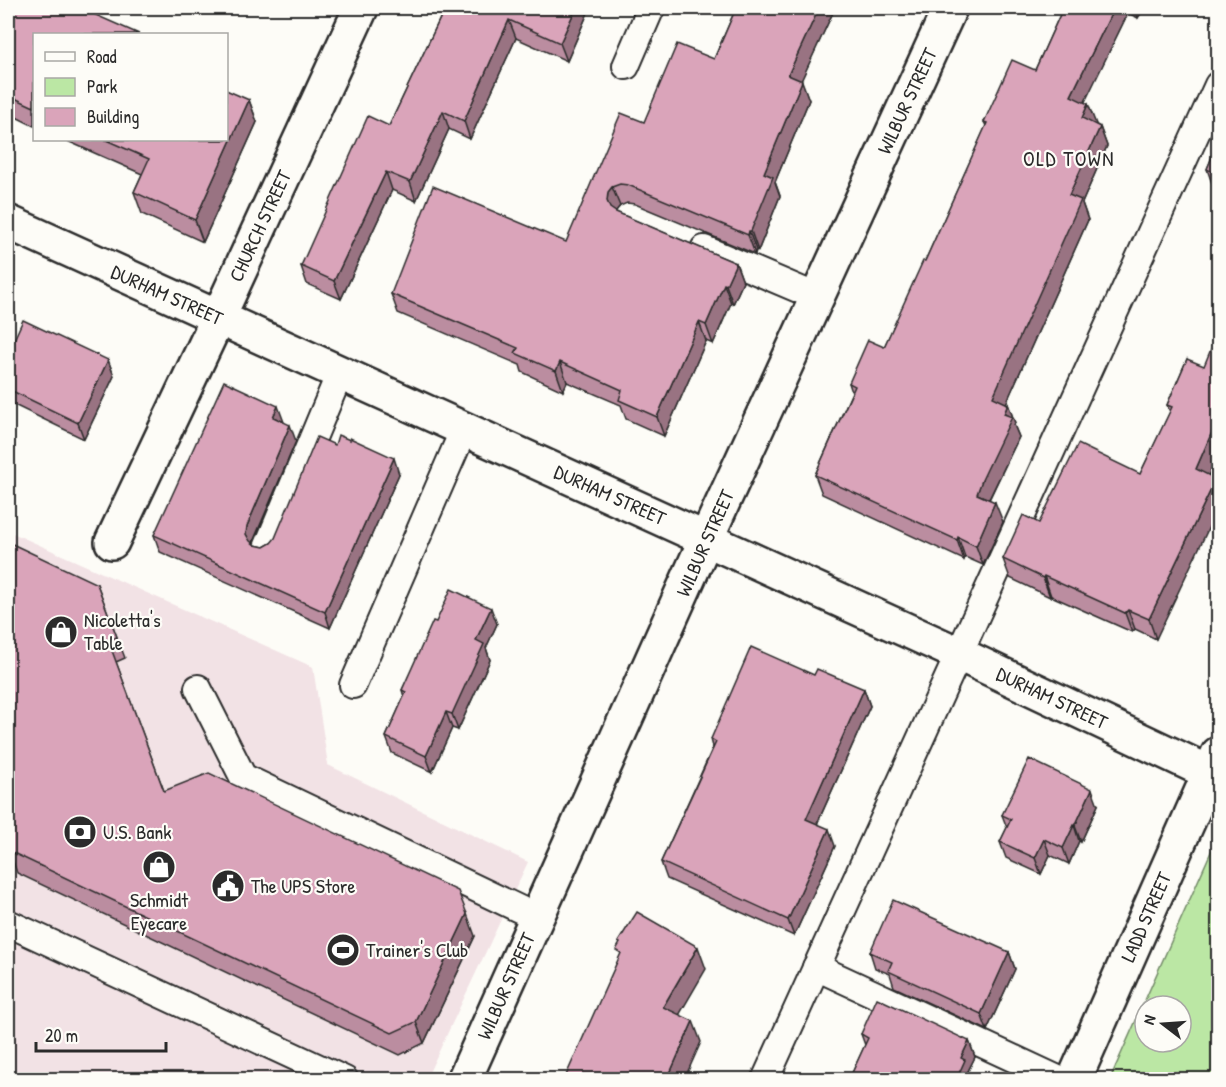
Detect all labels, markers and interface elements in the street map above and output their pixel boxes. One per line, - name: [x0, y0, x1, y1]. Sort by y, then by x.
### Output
- legend: [33, 33, 228, 141]
- street label: WILBUR STREET: [870, 43, 943, 158]
- text: Road: [87, 44, 117, 69]
- text: Park: [87, 74, 118, 99]
- text: Building: [87, 104, 139, 129]
- district label: OLD TOWN: [1023, 144, 1115, 173]
- street label: CHURCH STREET: [222, 165, 297, 286]
- street label: DURHAM STREET: [107, 258, 228, 332]
- street label: DURHAM STREET: [550, 458, 671, 532]
- street label: WILBUR STREET: [669, 485, 740, 600]
- place label: Nicoletta's Table: [84, 606, 161, 656]
- shop icon: Nicoletta's Table: [43, 614, 79, 650]
- street label: DURHAM STREET: [992, 660, 1113, 735]
- bank icon: U.S. Bank: [62, 814, 98, 850]
- place label: U.S. Bank: [103, 818, 172, 845]
- shop icon: Schmidt Eyecare: [141, 849, 177, 885]
- street label: LADD STREET: [1114, 867, 1178, 966]
- public building icon: The UPS Store: [210, 868, 246, 904]
- place label: The UPS Store: [251, 872, 356, 899]
- place label: Schmidt Eyecare: [130, 886, 189, 936]
- street label: WILBUR STREET: [470, 928, 541, 1043]
- sports icon: Trainer's Club: [325, 932, 361, 968]
- place label: Trainer's Club: [366, 936, 468, 963]
- north arrow: [1133, 994, 1193, 1054]
- text: N: [1137, 1012, 1161, 1027]
- scale bar: [36, 1015, 166, 1053]
- text: 20 m: [45, 1023, 78, 1048]

